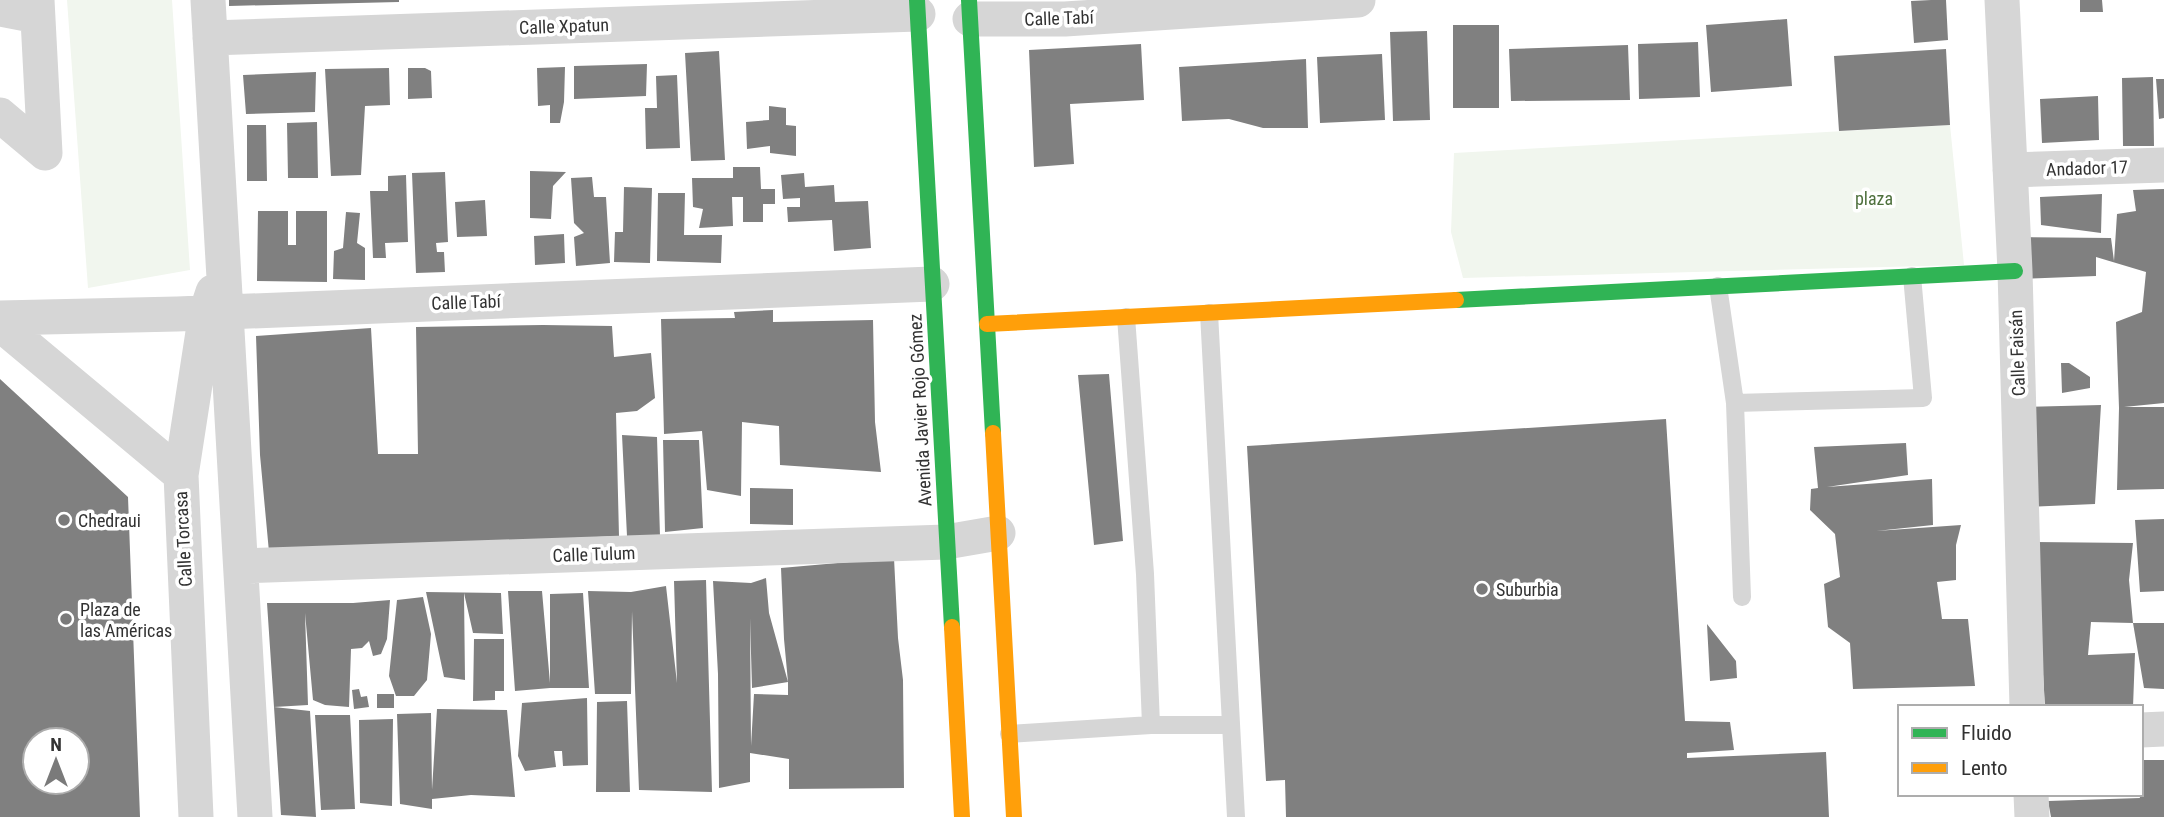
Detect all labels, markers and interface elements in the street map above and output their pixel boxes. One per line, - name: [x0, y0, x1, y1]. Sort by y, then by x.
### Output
- street label: Calle Tabí: [1024, 6, 1095, 30]
- street label: Calle Xpatun: [519, 14, 609, 38]
- street label: Andador 17: [2046, 156, 2128, 180]
- park label: plaza: [1855, 188, 1893, 209]
- street label: Calle Tabí: [431, 290, 502, 314]
- street label: Calle Faisán: [2005, 309, 2029, 397]
- street label: Avenida Javier Rojo Gómez: [904, 313, 936, 507]
- street label: Calle Torcasa: [170, 491, 196, 587]
- place label: Chedraui: [78, 510, 141, 531]
- marker: Chedraui: [56, 512, 72, 528]
- street label: Calle Tulum: [552, 542, 636, 566]
- place label: Suburbia: [1496, 579, 1559, 600]
- marker: Suburbia: [1474, 581, 1490, 597]
- place label: Plaza de las Américas: [80, 599, 172, 641]
- marker: Plaza de las Américas: [58, 611, 74, 627]
- legend: [1898, 705, 2143, 796]
- text: Fluido: [1961, 721, 2012, 745]
- north arrow: [21, 726, 91, 796]
- text: N: [50, 733, 62, 756]
- text: Lento: [1961, 756, 2008, 780]

